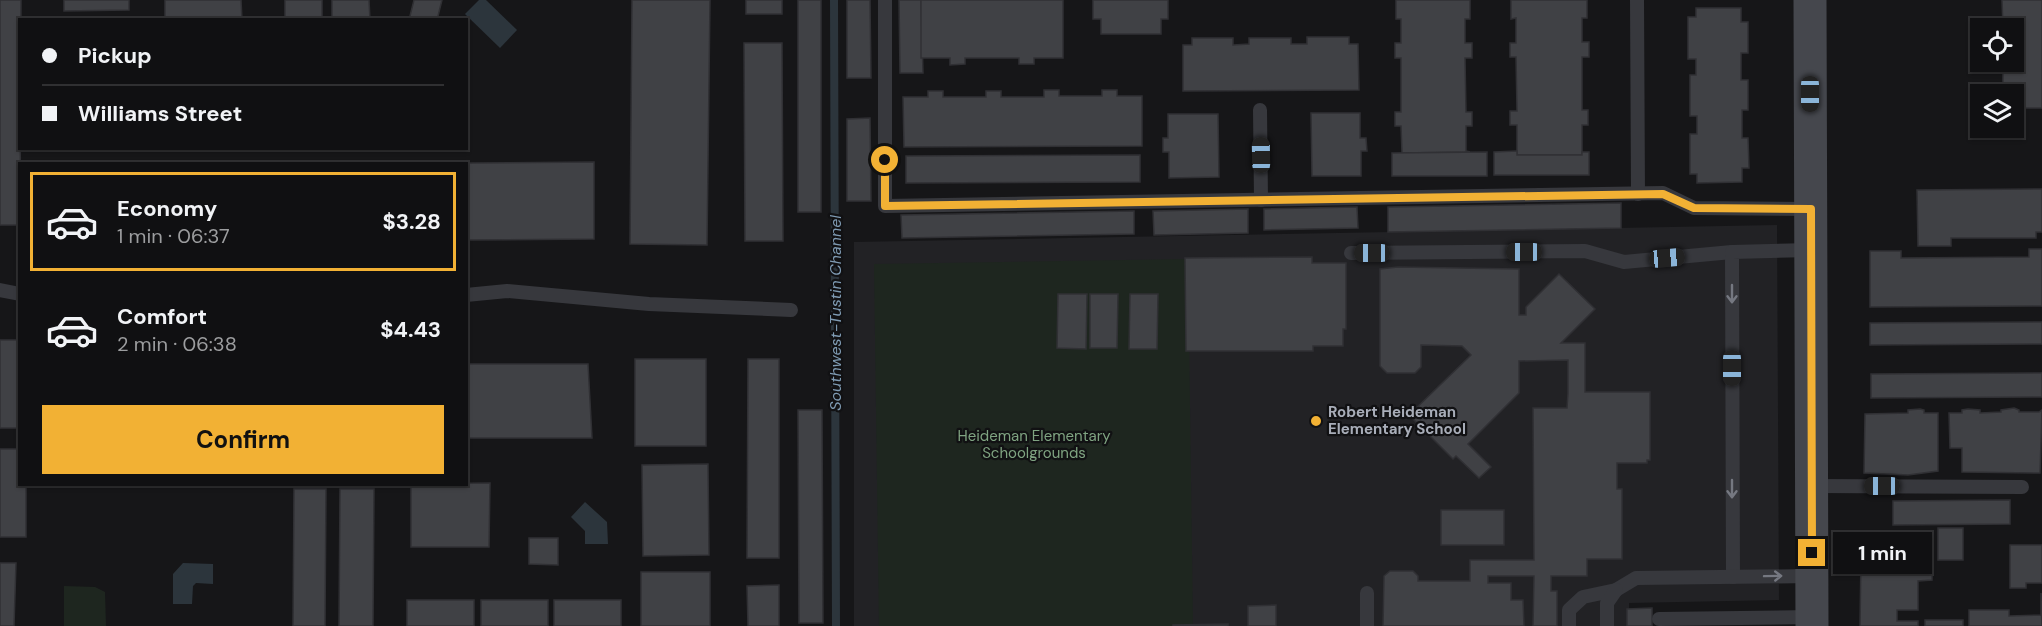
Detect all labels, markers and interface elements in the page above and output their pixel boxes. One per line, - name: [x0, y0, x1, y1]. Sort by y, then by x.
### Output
- map controls: [1970, 18, 2024, 138]
- button: locate: [1970, 18, 2024, 72]
- text: Pickup: [78, 41, 152, 70]
- car: [1801, 76, 1819, 112]
- button: layers: [1970, 84, 2024, 138]
- text: Williams Street: [78, 99, 242, 128]
- car: [1252, 137, 1270, 173]
- route start: [871, 146, 898, 173]
- text: Economy: [117, 194, 217, 223]
- icon: car: [45, 195, 99, 249]
- text: $3.28: [382, 207, 441, 236]
- water label: Southwest-Tustin Channel: [825, 215, 846, 411]
- text: 1 min · 06:37: [117, 223, 230, 249]
- car: [1506, 243, 1542, 261]
- car: [1354, 244, 1390, 262]
- car: [1648, 247, 1686, 269]
- one-way arrow: [1726, 284, 1738, 304]
- text: Comfort: [117, 302, 207, 331]
- icon: car: [45, 303, 99, 357]
- text: $4.43: [380, 315, 441, 344]
- text: 2 min · 06:38: [117, 331, 237, 357]
- car: [1723, 350, 1741, 386]
- place label: Robert Heideman Elementary School: [1328, 402, 1466, 439]
- button: Confirm: [42, 405, 444, 474]
- marker: Robert Heideman Elementary School: [1309, 414, 1323, 428]
- park label: Heideman Elementary Schoolgrounds: [957, 426, 1111, 463]
- car: [1864, 477, 1900, 495]
- one-way arrow: [1726, 479, 1738, 499]
- callout: 1 min: [1833, 532, 1932, 574]
- route end: [1798, 539, 1825, 566]
- text: 1 min: [1858, 540, 1907, 566]
- one-way arrow: [1762, 570, 1782, 582]

